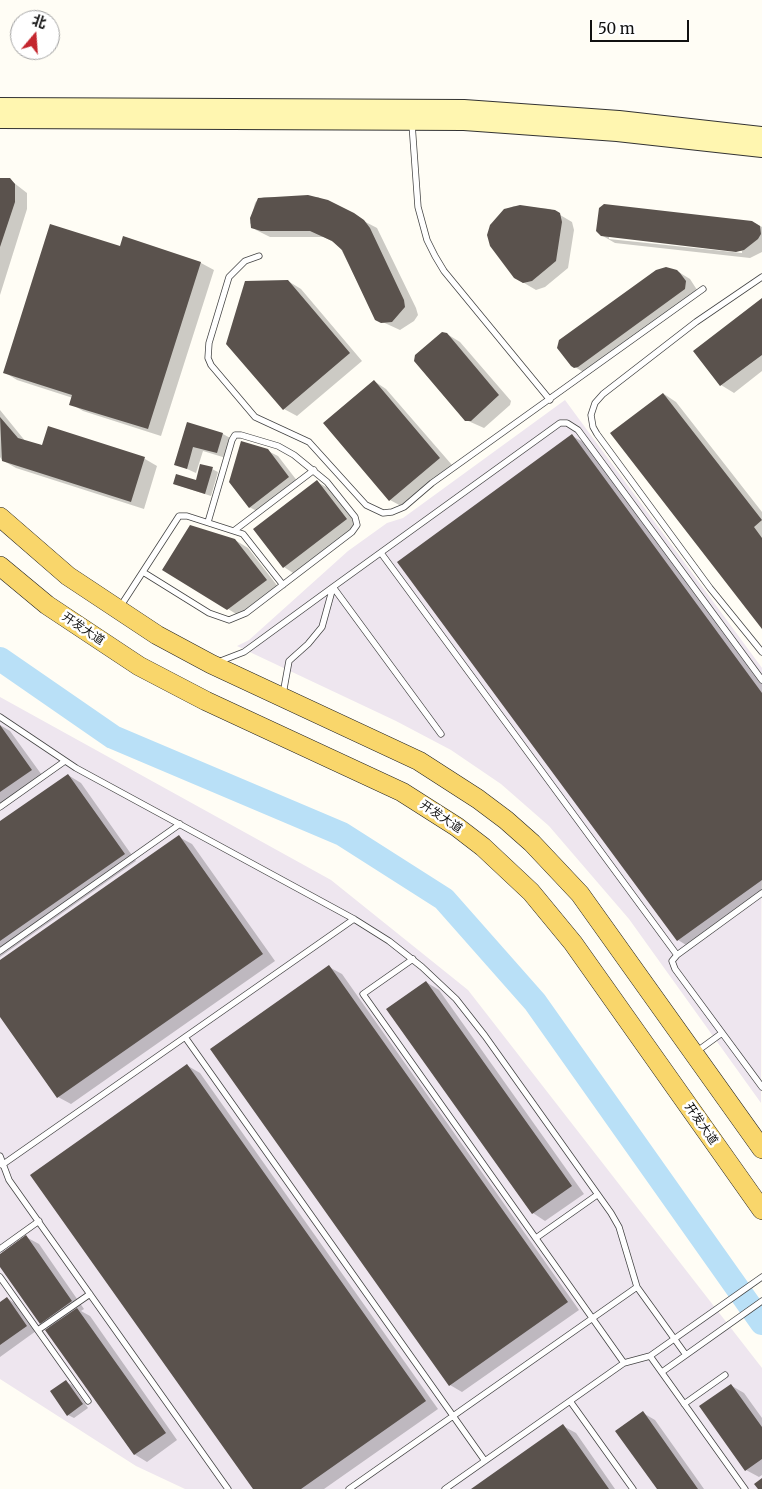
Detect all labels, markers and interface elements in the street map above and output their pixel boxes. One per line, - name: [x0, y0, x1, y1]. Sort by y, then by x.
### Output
- north arrow: [10, 10, 60, 60]
- scale bar: [592, 10, 691, 42]
- text: 北: [30, 11, 49, 32]
- text: 50 m: [598, 19, 635, 38]
- street label: 开发大道: [59, 610, 107, 648]
- street label: 开发大道: [417, 798, 465, 836]
- street label: 开发大道: [681, 1100, 721, 1148]

